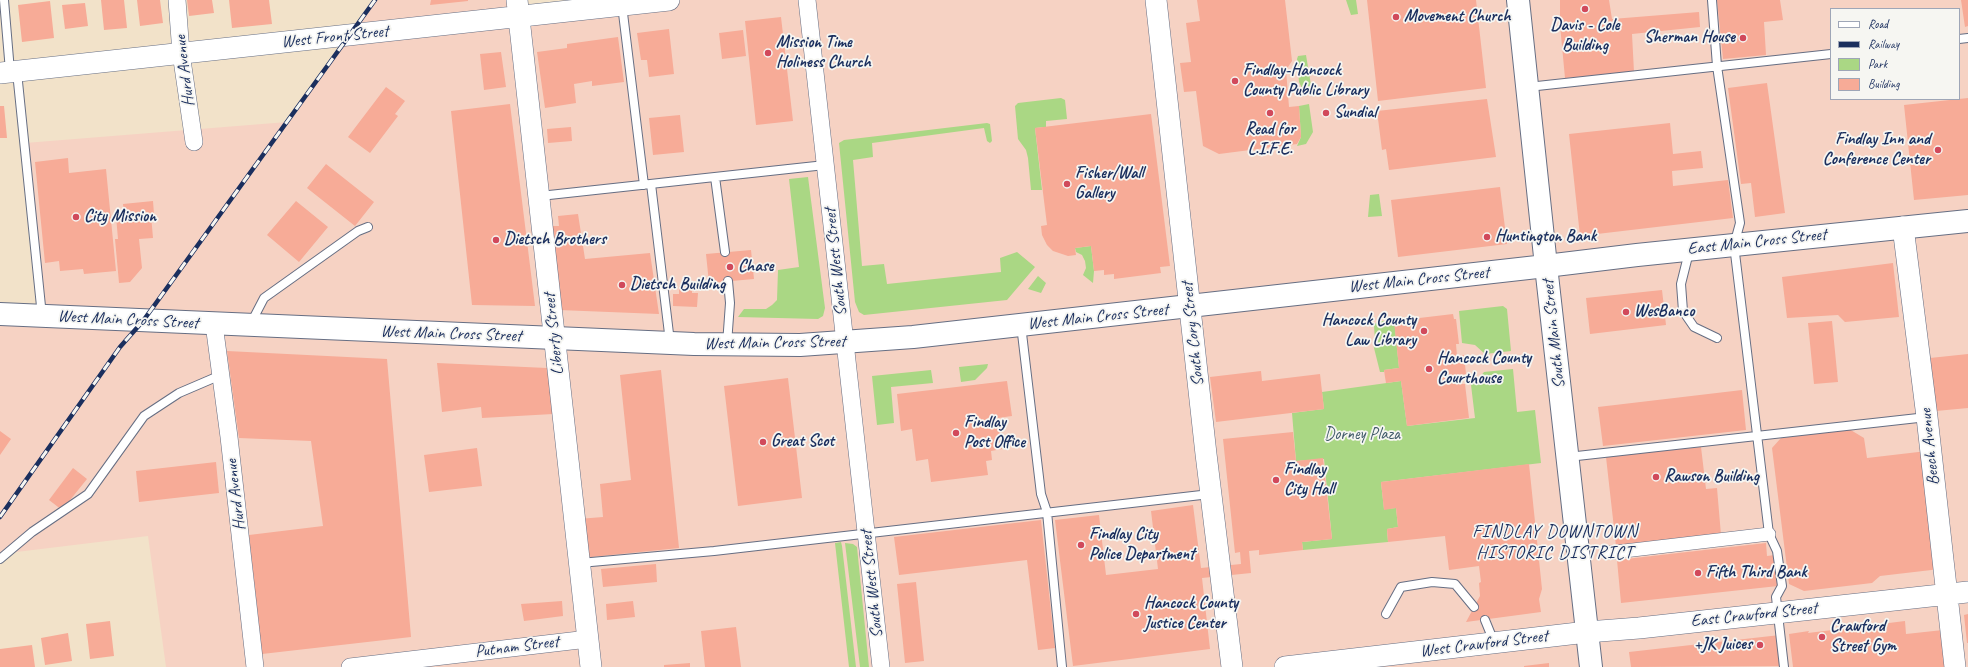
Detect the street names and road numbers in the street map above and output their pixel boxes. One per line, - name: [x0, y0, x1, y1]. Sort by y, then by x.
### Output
- street label: West Front Street: [280, 21, 390, 53]
- street label: Hurd Avenue: [170, 34, 200, 108]
- street label: South West Street: [820, 207, 852, 317]
- street label: East Main Cross Street: [1687, 225, 1827, 259]
- street label: West Main Cross Street: [1348, 262, 1490, 298]
- street label: South Main Street: [1538, 278, 1570, 390]
- street label: South Cory Street: [1177, 281, 1209, 387]
- street label: Liberty Street: [540, 292, 568, 376]
- street label: West Main Cross Street: [1027, 299, 1169, 335]
- street label: West Main Cross Street: [57, 306, 199, 334]
- street label: West Main Cross Street: [380, 321, 522, 347]
- street label: West Main Cross Street: [704, 332, 846, 354]
- street label: Beech Avenue: [1916, 408, 1944, 486]
- street label: Hurd Avenue: [221, 458, 251, 532]
- street label: South West Street: [856, 529, 888, 639]
- street label: East Crawford Street: [1690, 598, 1818, 632]
- street label: West Crawford Street: [1419, 626, 1549, 662]
- street label: Putnam Street: [474, 632, 560, 662]

